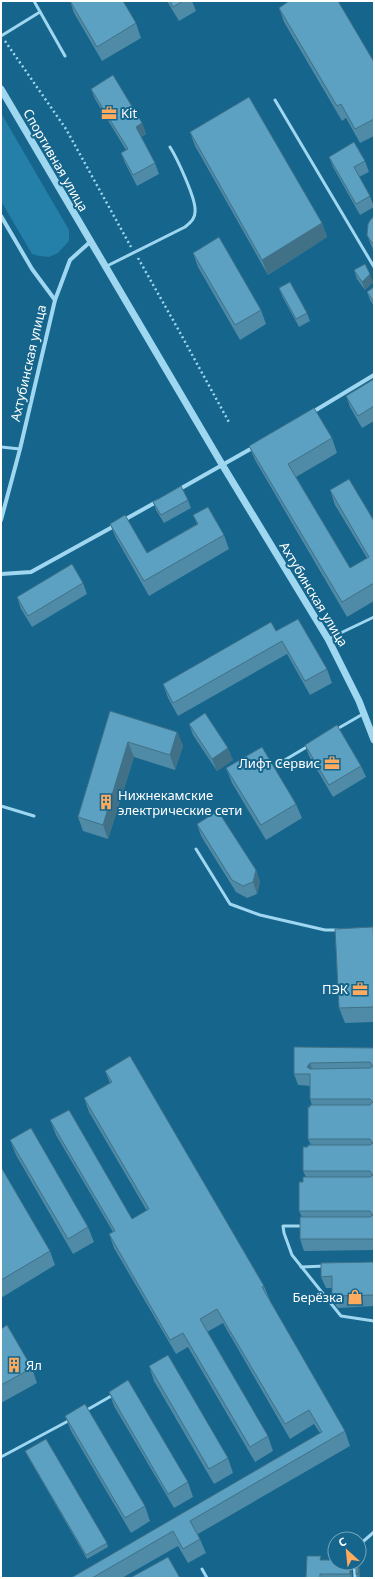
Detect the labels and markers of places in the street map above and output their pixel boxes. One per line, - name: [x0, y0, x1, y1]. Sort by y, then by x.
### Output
- office icon: Kit: [100, 104, 118, 122]
- place label: Kit: [121, 104, 137, 122]
- place label: Лифт Сервис: [239, 754, 320, 772]
- office icon: Лифт Сервис: [323, 754, 341, 772]
- place label: Нижнекамские электрические сети: [118, 786, 242, 819]
- building icon: Нижнекамские электрические сети: [97, 793, 115, 811]
- place label: ПЭК: [322, 980, 348, 998]
- office icon: ПЭК: [351, 980, 369, 998]
- place label: Берёзка: [293, 1288, 343, 1306]
- shop icon: Берёзка: [346, 1288, 364, 1306]
- building icon: Ял: [5, 1356, 23, 1374]
- place label: Ял: [26, 1356, 42, 1374]

